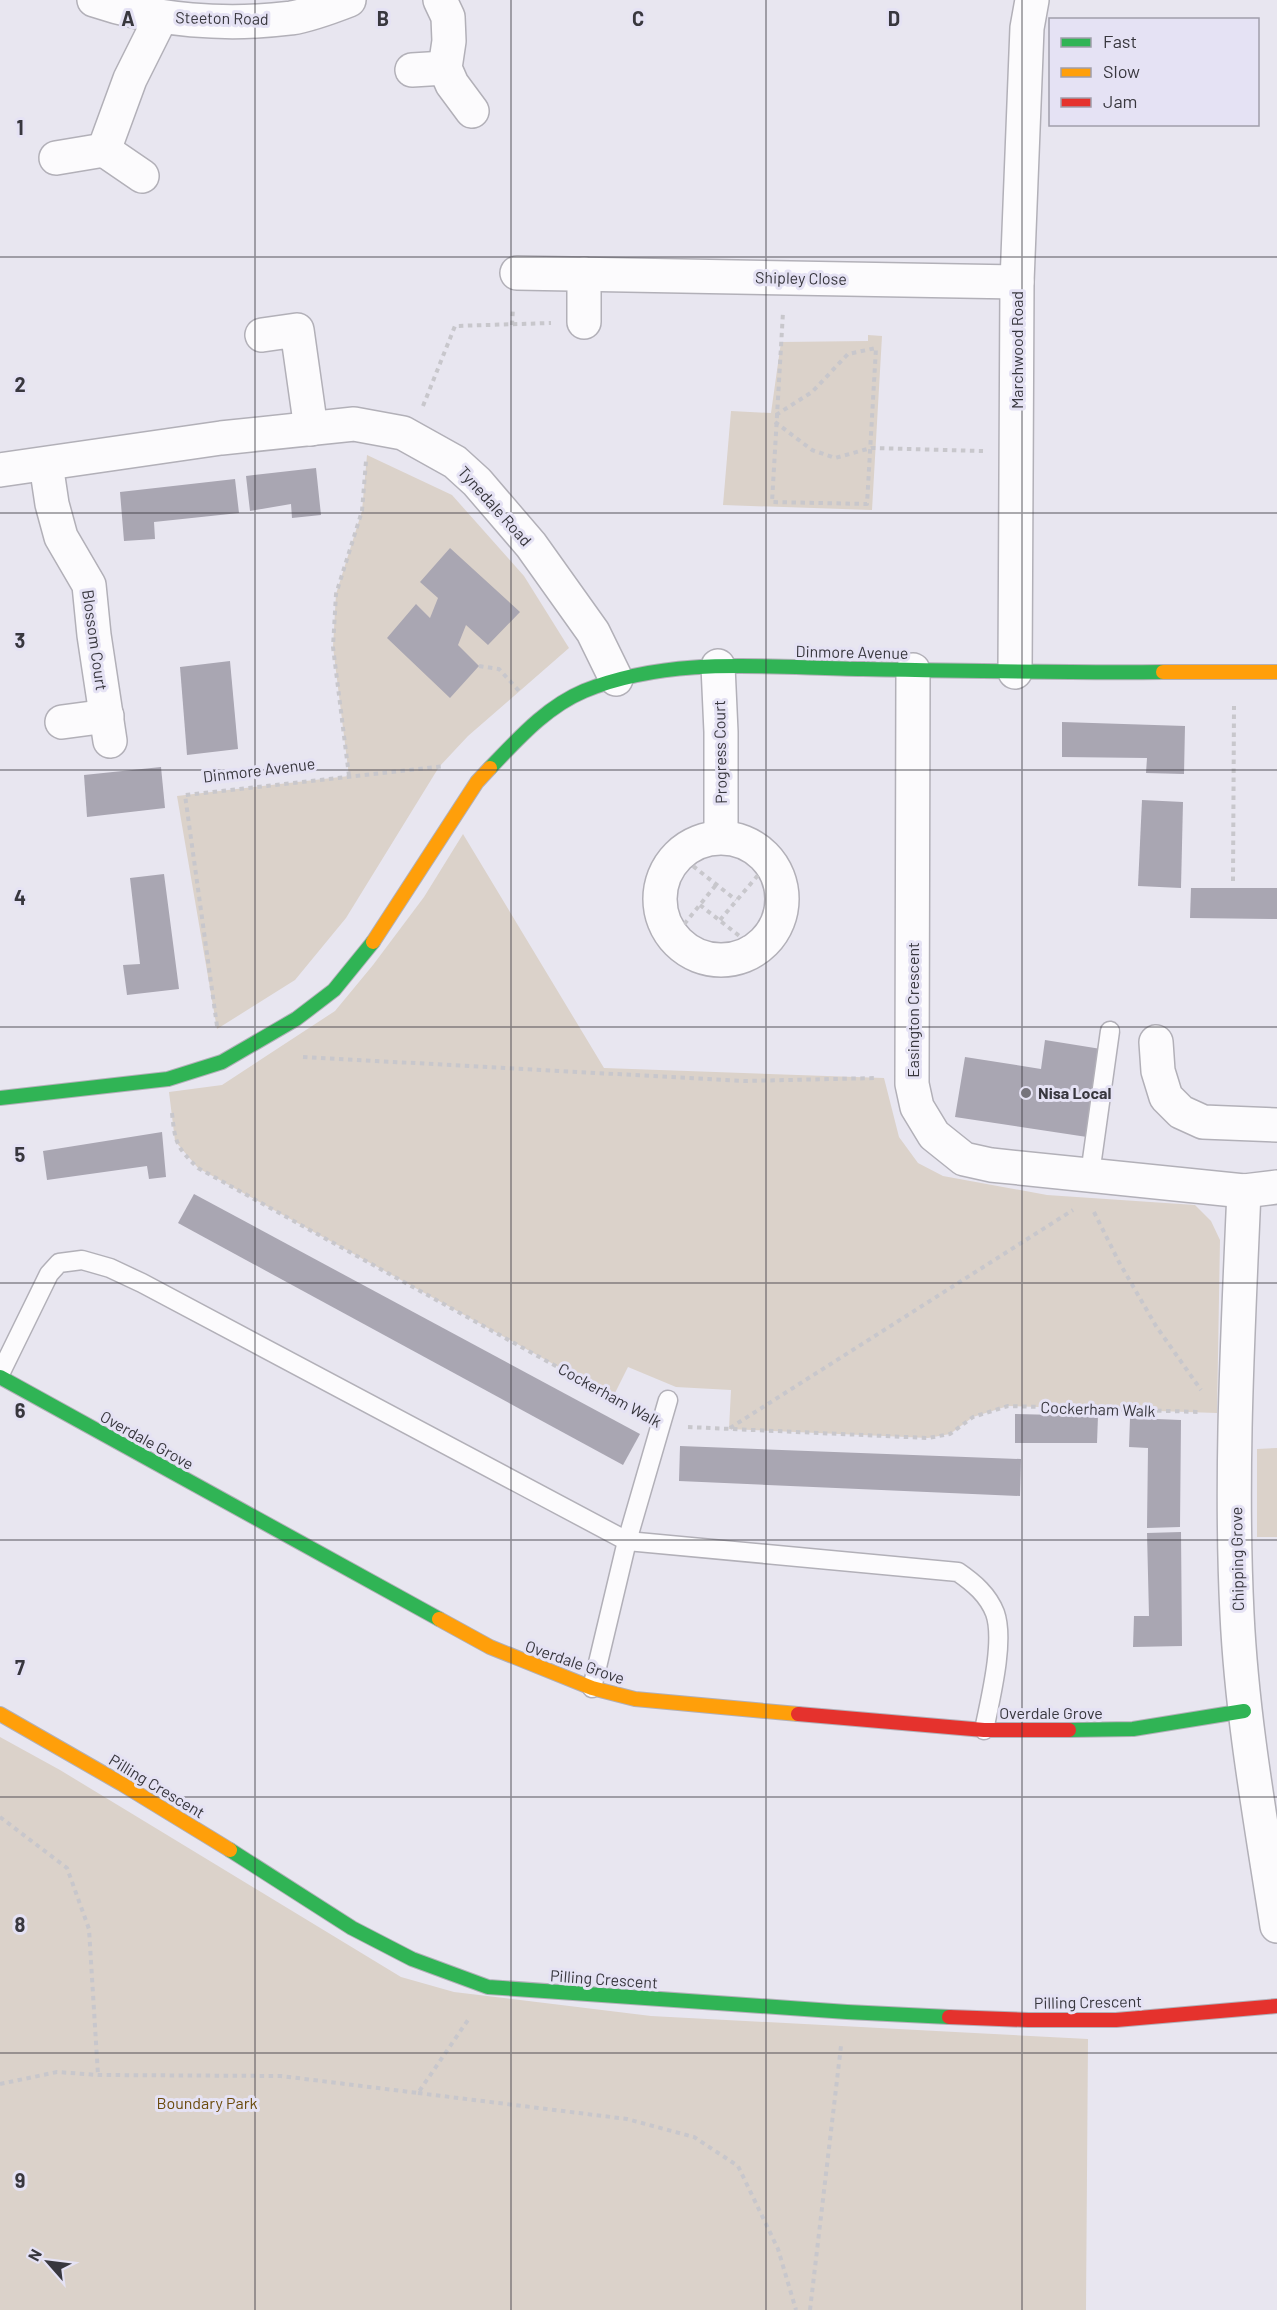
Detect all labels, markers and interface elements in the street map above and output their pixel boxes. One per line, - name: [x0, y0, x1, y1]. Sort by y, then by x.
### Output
- text: A: [121, 6, 135, 30]
- text: B: [377, 6, 389, 30]
- text: C: [632, 6, 644, 30]
- text: D: [888, 6, 900, 30]
- street label: Steeton Road: [175, 7, 269, 28]
- legend: [1049, 18, 1259, 126]
- text: Fast: [1103, 30, 1137, 52]
- text: Slow: [1103, 60, 1140, 82]
- text: Jam: [1103, 90, 1137, 112]
- text: 1: [16, 115, 24, 139]
- street label: Shipley Close: [755, 267, 847, 288]
- street label: Marchwood Road: [1007, 291, 1026, 409]
- text: 2: [14, 372, 26, 396]
- street label: Tynedale Road: [455, 462, 536, 549]
- street label: Blossom Court: [79, 588, 112, 692]
- text: 3: [15, 628, 25, 652]
- street label: Dinmore Avenue: [795, 641, 909, 662]
- street label: Progress Court: [709, 700, 730, 804]
- street label: Dinmore Avenue: [202, 753, 316, 786]
- text: 4: [14, 885, 26, 909]
- street label: Easington Crescent: [903, 942, 922, 1078]
- place label: Nisa Local: [1038, 1083, 1112, 1102]
- marker: Nisa Local: [1019, 1086, 1033, 1100]
- text: 5: [15, 1142, 26, 1166]
- street label: Cockerham Walk: [555, 1358, 665, 1431]
- street label: Cockerham Walk: [1040, 1397, 1156, 1420]
- text: 6: [15, 1398, 26, 1422]
- street label: Overdale Grove: [97, 1406, 197, 1473]
- street label: Chipping Grove: [1226, 1507, 1247, 1611]
- street label: Overdale Grove: [523, 1636, 627, 1687]
- text: 7: [15, 1655, 25, 1679]
- street label: Overdale Grove: [999, 1703, 1103, 1722]
- street label: Pilling Crescent: [106, 1750, 209, 1822]
- text: 8: [15, 1912, 26, 1936]
- street label: Pilling Crescent: [549, 1965, 659, 1992]
- street label: Pilling Crescent: [1034, 1991, 1142, 2012]
- park label: Boundary Park: [156, 2093, 258, 2112]
- text: 9: [15, 2168, 25, 2192]
- north arrow: [18, 2232, 78, 2292]
- text: N: [23, 2246, 45, 2264]

